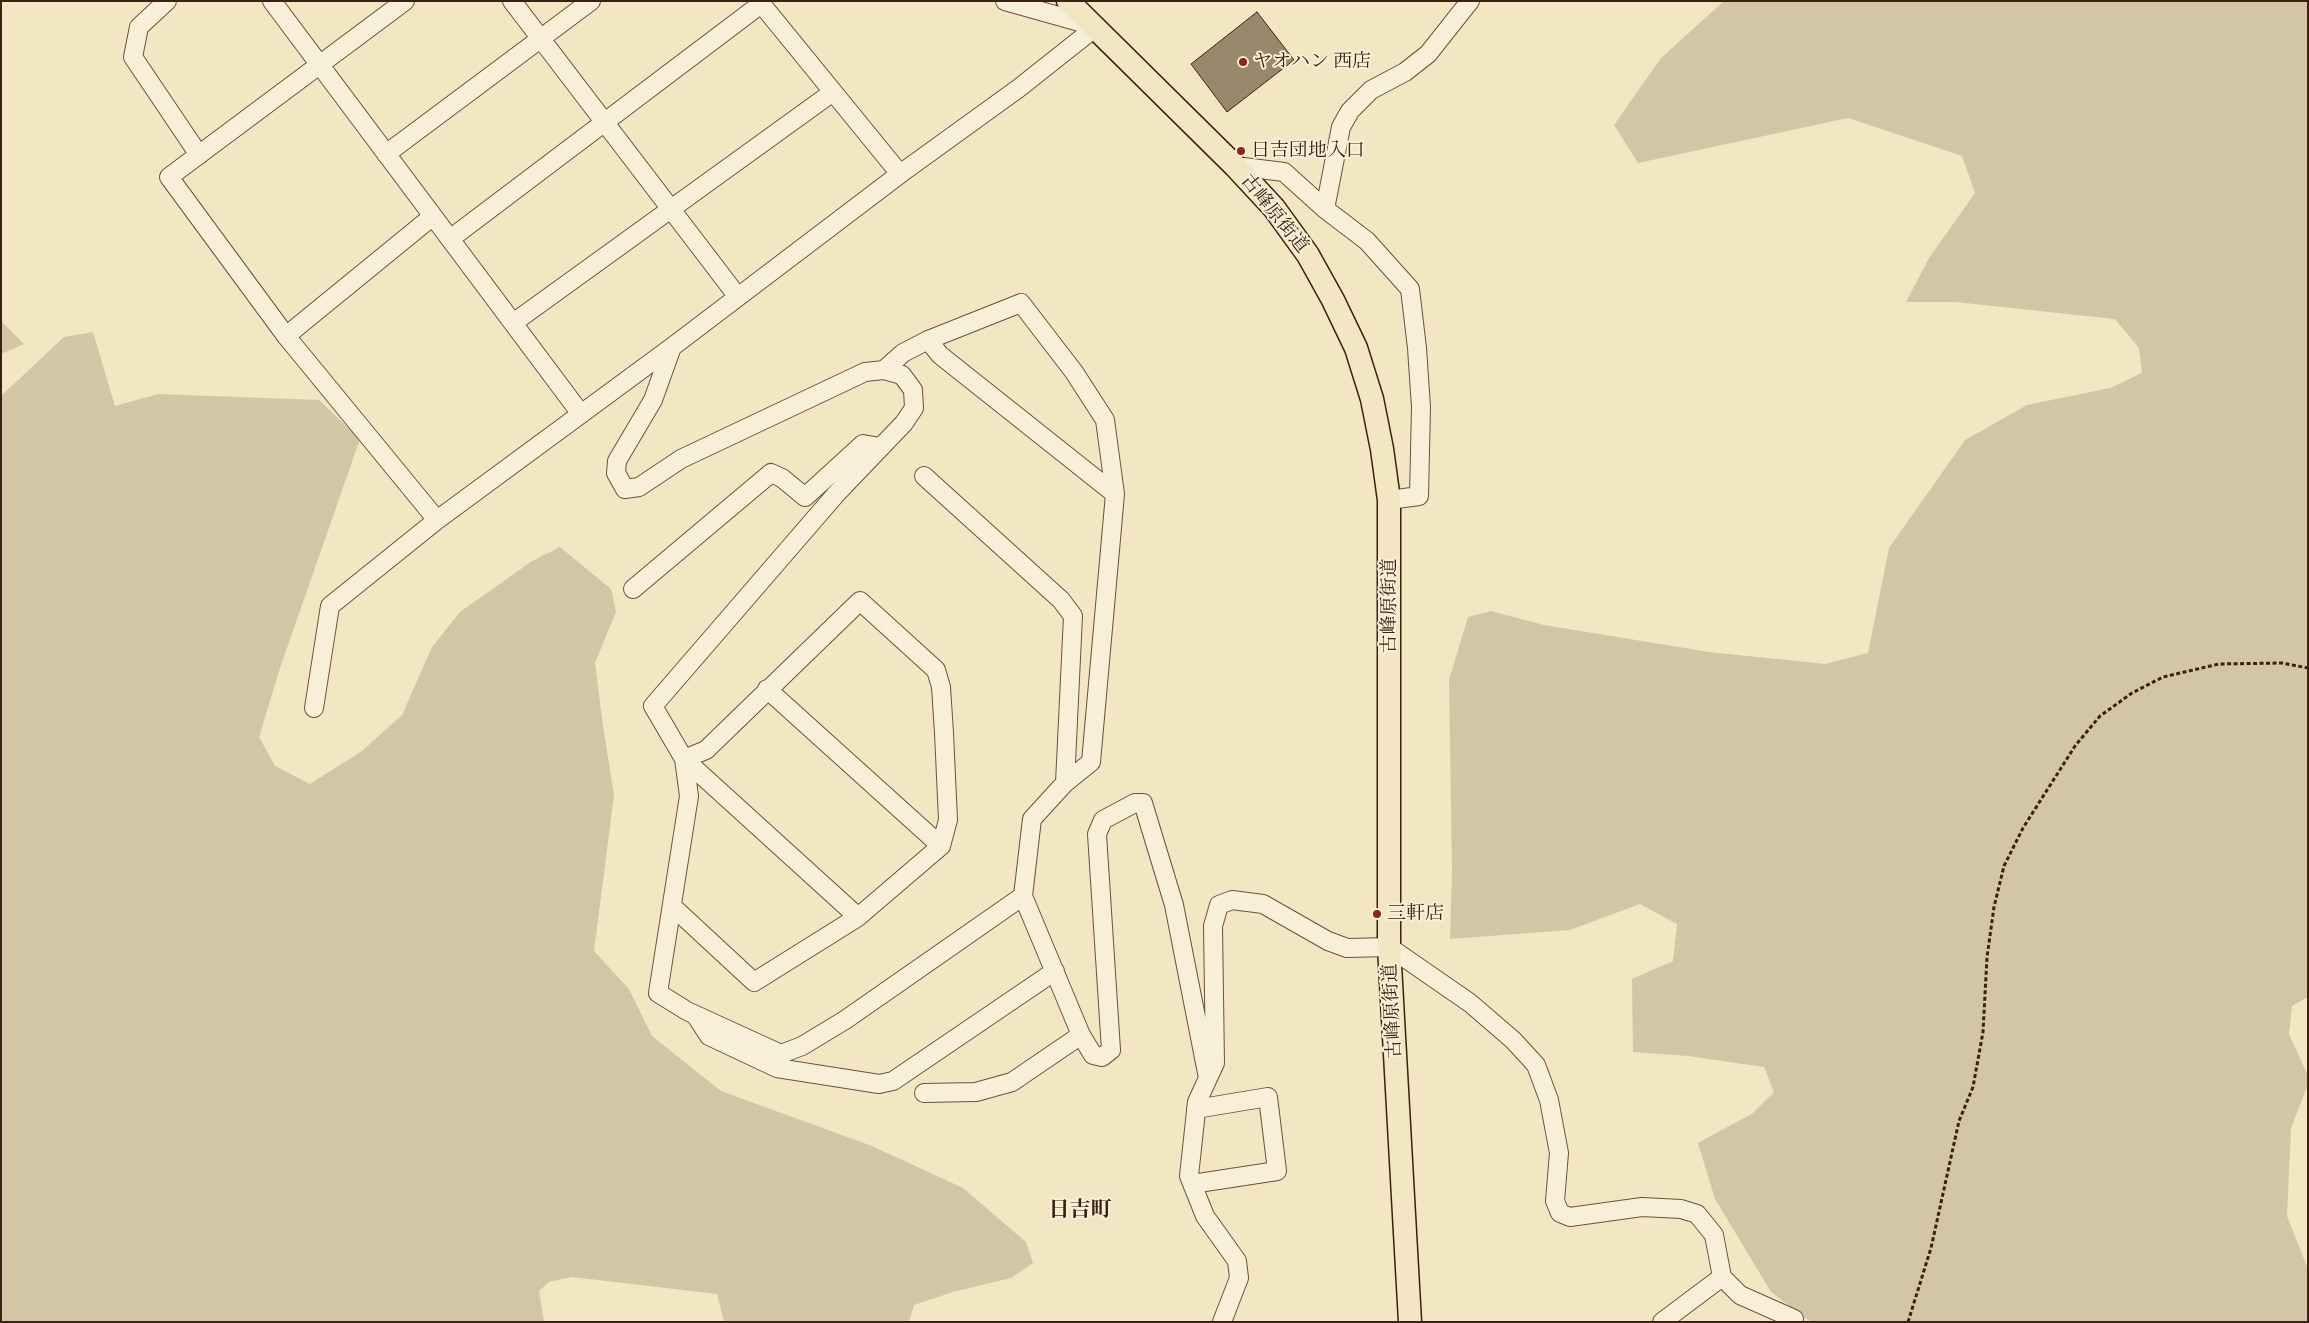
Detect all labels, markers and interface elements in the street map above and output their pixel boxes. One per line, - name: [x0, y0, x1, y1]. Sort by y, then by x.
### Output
- place label: ヤオハン 西店: [1253, 51, 1371, 73]
- marker: ヤオハン 西店: [1237, 56, 1249, 68]
- place label: 日吉団地入口: [1251, 140, 1365, 162]
- marker: 日吉団地入口: [1235, 145, 1247, 157]
- street label: 古峰原街道: [1235, 170, 1313, 258]
- street label: 古峰原街道: [1379, 559, 1401, 653]
- place label: 三軒店: [1387, 903, 1444, 925]
- marker: 三軒店: [1371, 908, 1383, 920]
- street label: 古峰原街道: [1379, 963, 1407, 1059]
- district label: 日吉町: [1049, 1198, 1111, 1224]

